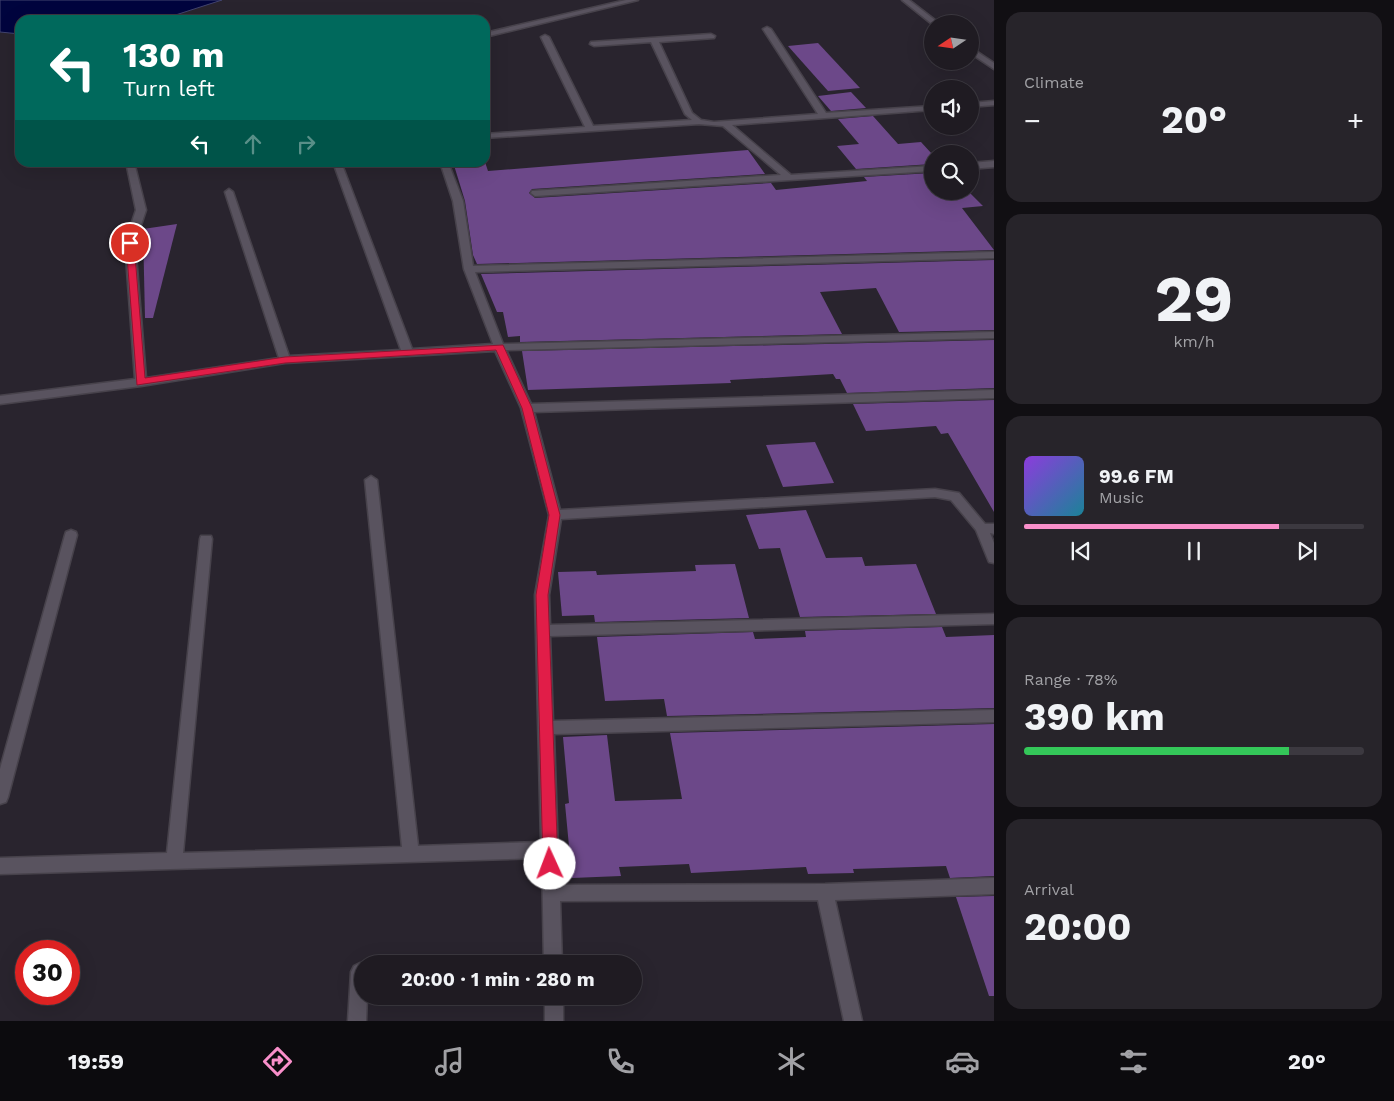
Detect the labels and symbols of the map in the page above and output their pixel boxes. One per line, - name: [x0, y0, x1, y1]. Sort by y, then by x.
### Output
- north arrow: [924, 15, 979, 70]
- pin: [109, 222, 151, 264]
- position arrow: [523, 837, 575, 889]
- speed limit sign: 30: [15, 940, 80, 1005]

